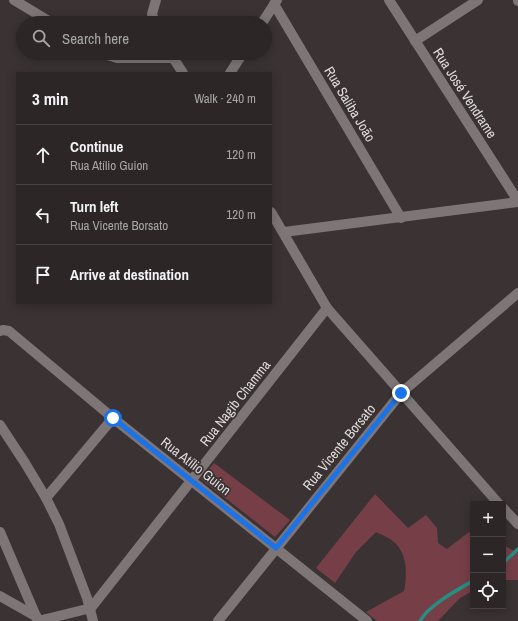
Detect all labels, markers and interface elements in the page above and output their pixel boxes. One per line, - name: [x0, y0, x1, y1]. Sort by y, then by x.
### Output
- search box: [16, 16, 272, 60]
- icon: search: [30, 27, 52, 49]
- text: Search here: [62, 28, 129, 49]
- street label: Rua José Vendrame: [429, 44, 501, 142]
- street label: Rua Saliba João: [320, 63, 380, 145]
- text: 3 min: [32, 87, 68, 110]
- text: Walk · 240 m: [194, 90, 256, 107]
- text: Continue: [70, 136, 123, 157]
- icon: ahead: [32, 144, 54, 166]
- text: 120 m: [226, 146, 256, 163]
- text: Rua Atílio Guion: [70, 157, 148, 174]
- text: Turn left: [70, 196, 118, 217]
- icon: left: [32, 204, 54, 226]
- text: 120 m: [226, 206, 256, 223]
- text: Rua Vicente Borsato: [70, 217, 168, 234]
- icon: arrive: [32, 264, 54, 286]
- text: Arrive at destination: [70, 264, 189, 285]
- street label: Rua Nagib Chamma: [196, 356, 275, 450]
- route end: [392, 384, 410, 402]
- street label: Rua Vicente Borsato: [299, 400, 379, 494]
- route start: [104, 409, 122, 427]
- street label: Rua Atílio Guion: [157, 433, 235, 499]
- map controls: [470, 501, 506, 609]
- button: +: [470, 501, 506, 537]
- button: −: [470, 537, 506, 573]
- button: locate: [470, 573, 506, 609]

